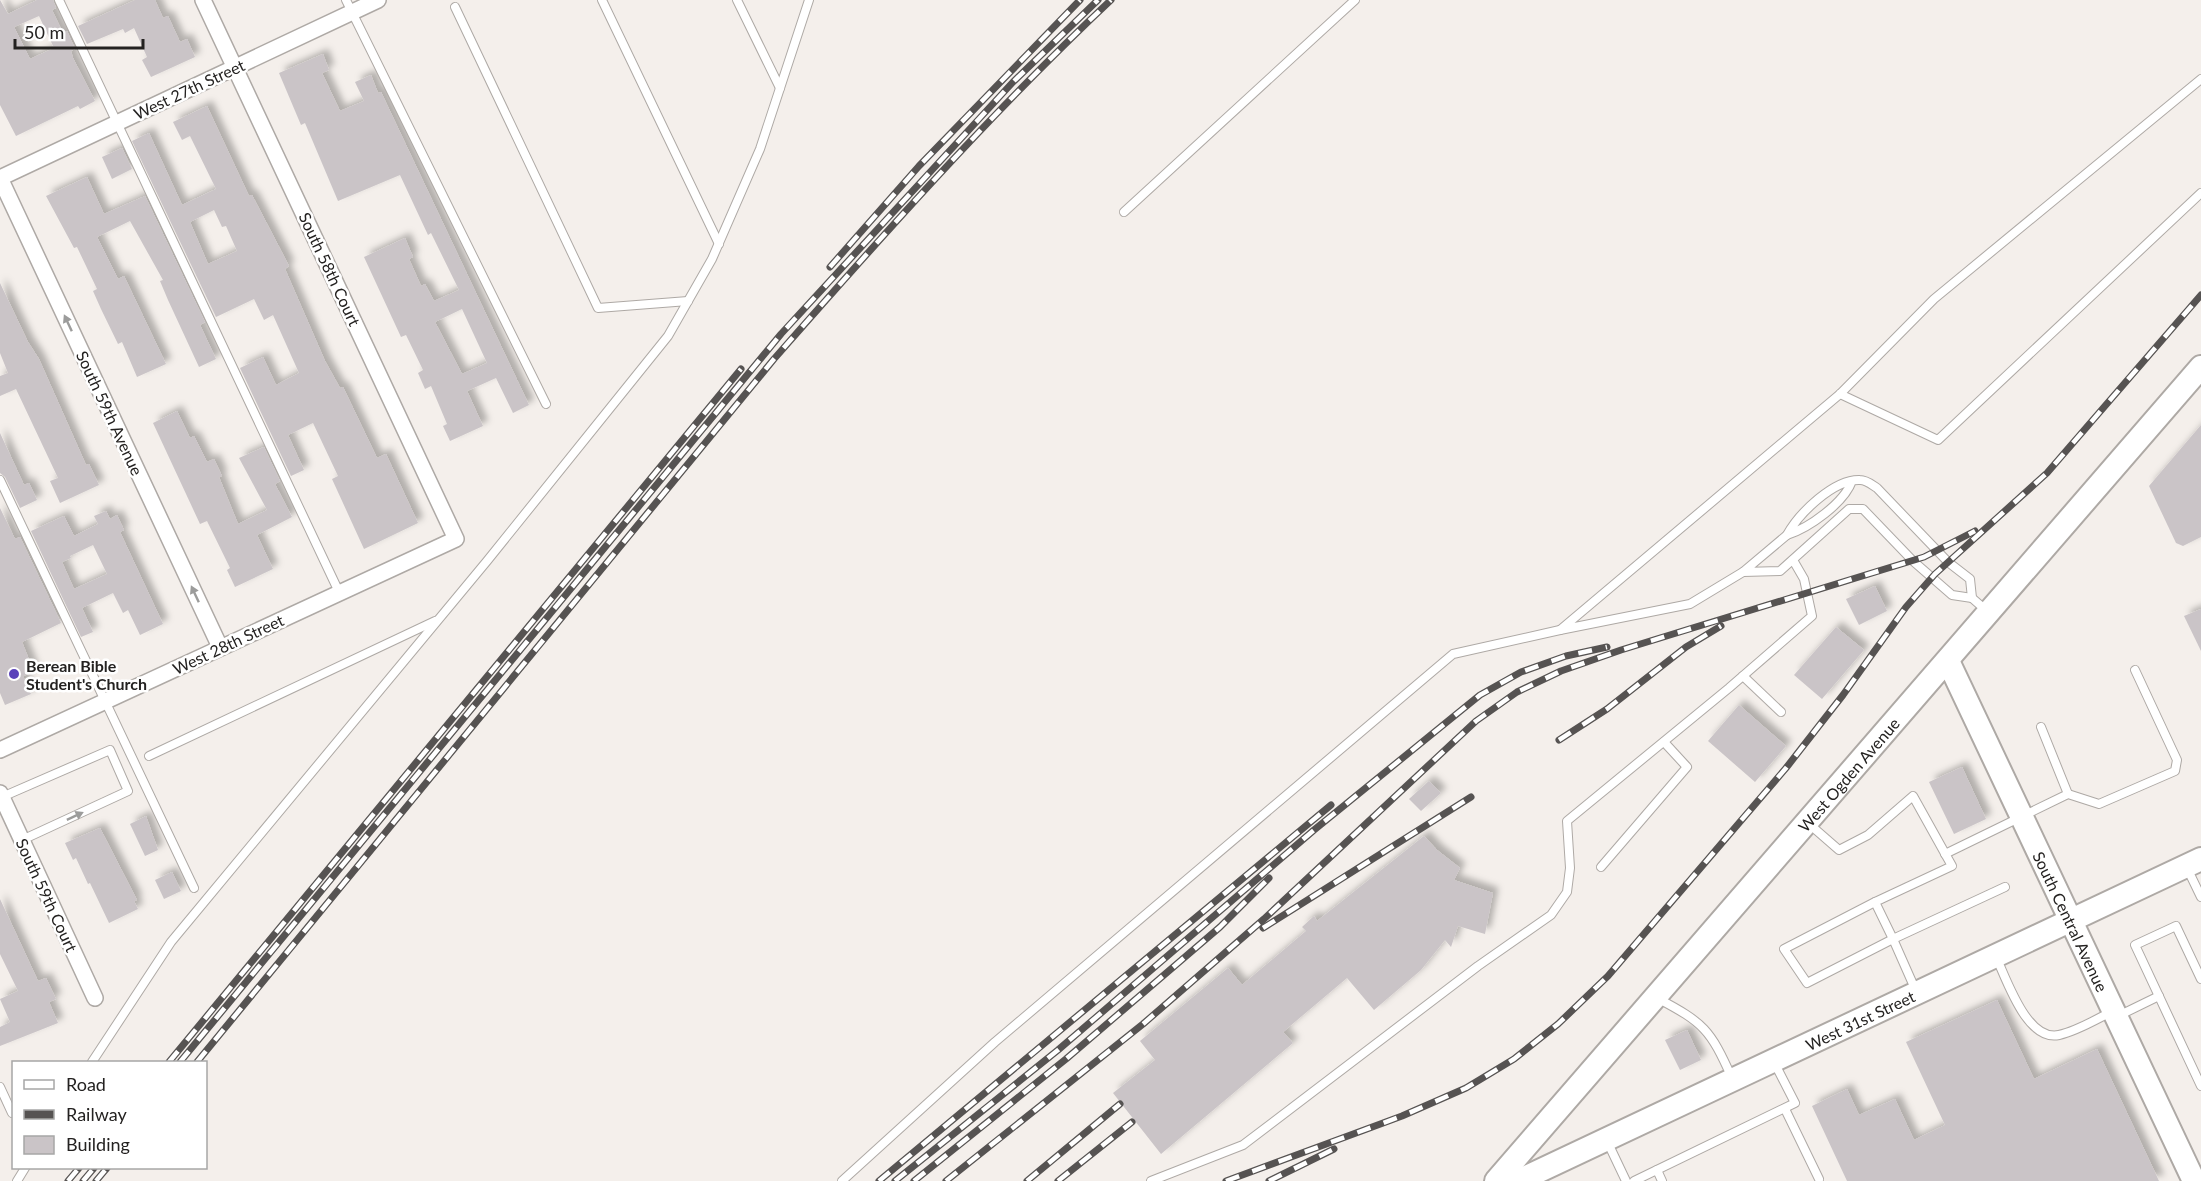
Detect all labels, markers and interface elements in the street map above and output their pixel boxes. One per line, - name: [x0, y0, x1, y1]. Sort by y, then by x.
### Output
- scale bar: [15, 12, 142, 50]
- text: 50 m: [24, 21, 64, 43]
- street label: West 27th Street: [130, 55, 248, 123]
- street label: South 58th Court: [295, 209, 365, 329]
- one-way arrow: [63, 314, 72, 331]
- street label: South 59th Avenue: [73, 348, 147, 478]
- one-way arrow: [191, 586, 200, 603]
- street label: West 28th Street: [169, 610, 287, 678]
- place label: Berean Bible Student's Church: [26, 656, 147, 693]
- marker: Berean Bible Student's Church: [7, 667, 21, 681]
- street label: West Ogden Avenue: [1794, 713, 1903, 835]
- one-way arrow: [66, 811, 83, 820]
- street label: South 59th Court: [12, 835, 82, 955]
- street label: South Central Avenue: [2030, 848, 2112, 995]
- street label: West 31st Street: [1802, 986, 1918, 1054]
- legend: [12, 1061, 207, 1169]
- text: Road: [66, 1073, 106, 1095]
- text: Railway: [66, 1103, 127, 1125]
- text: Building: [66, 1133, 130, 1155]

